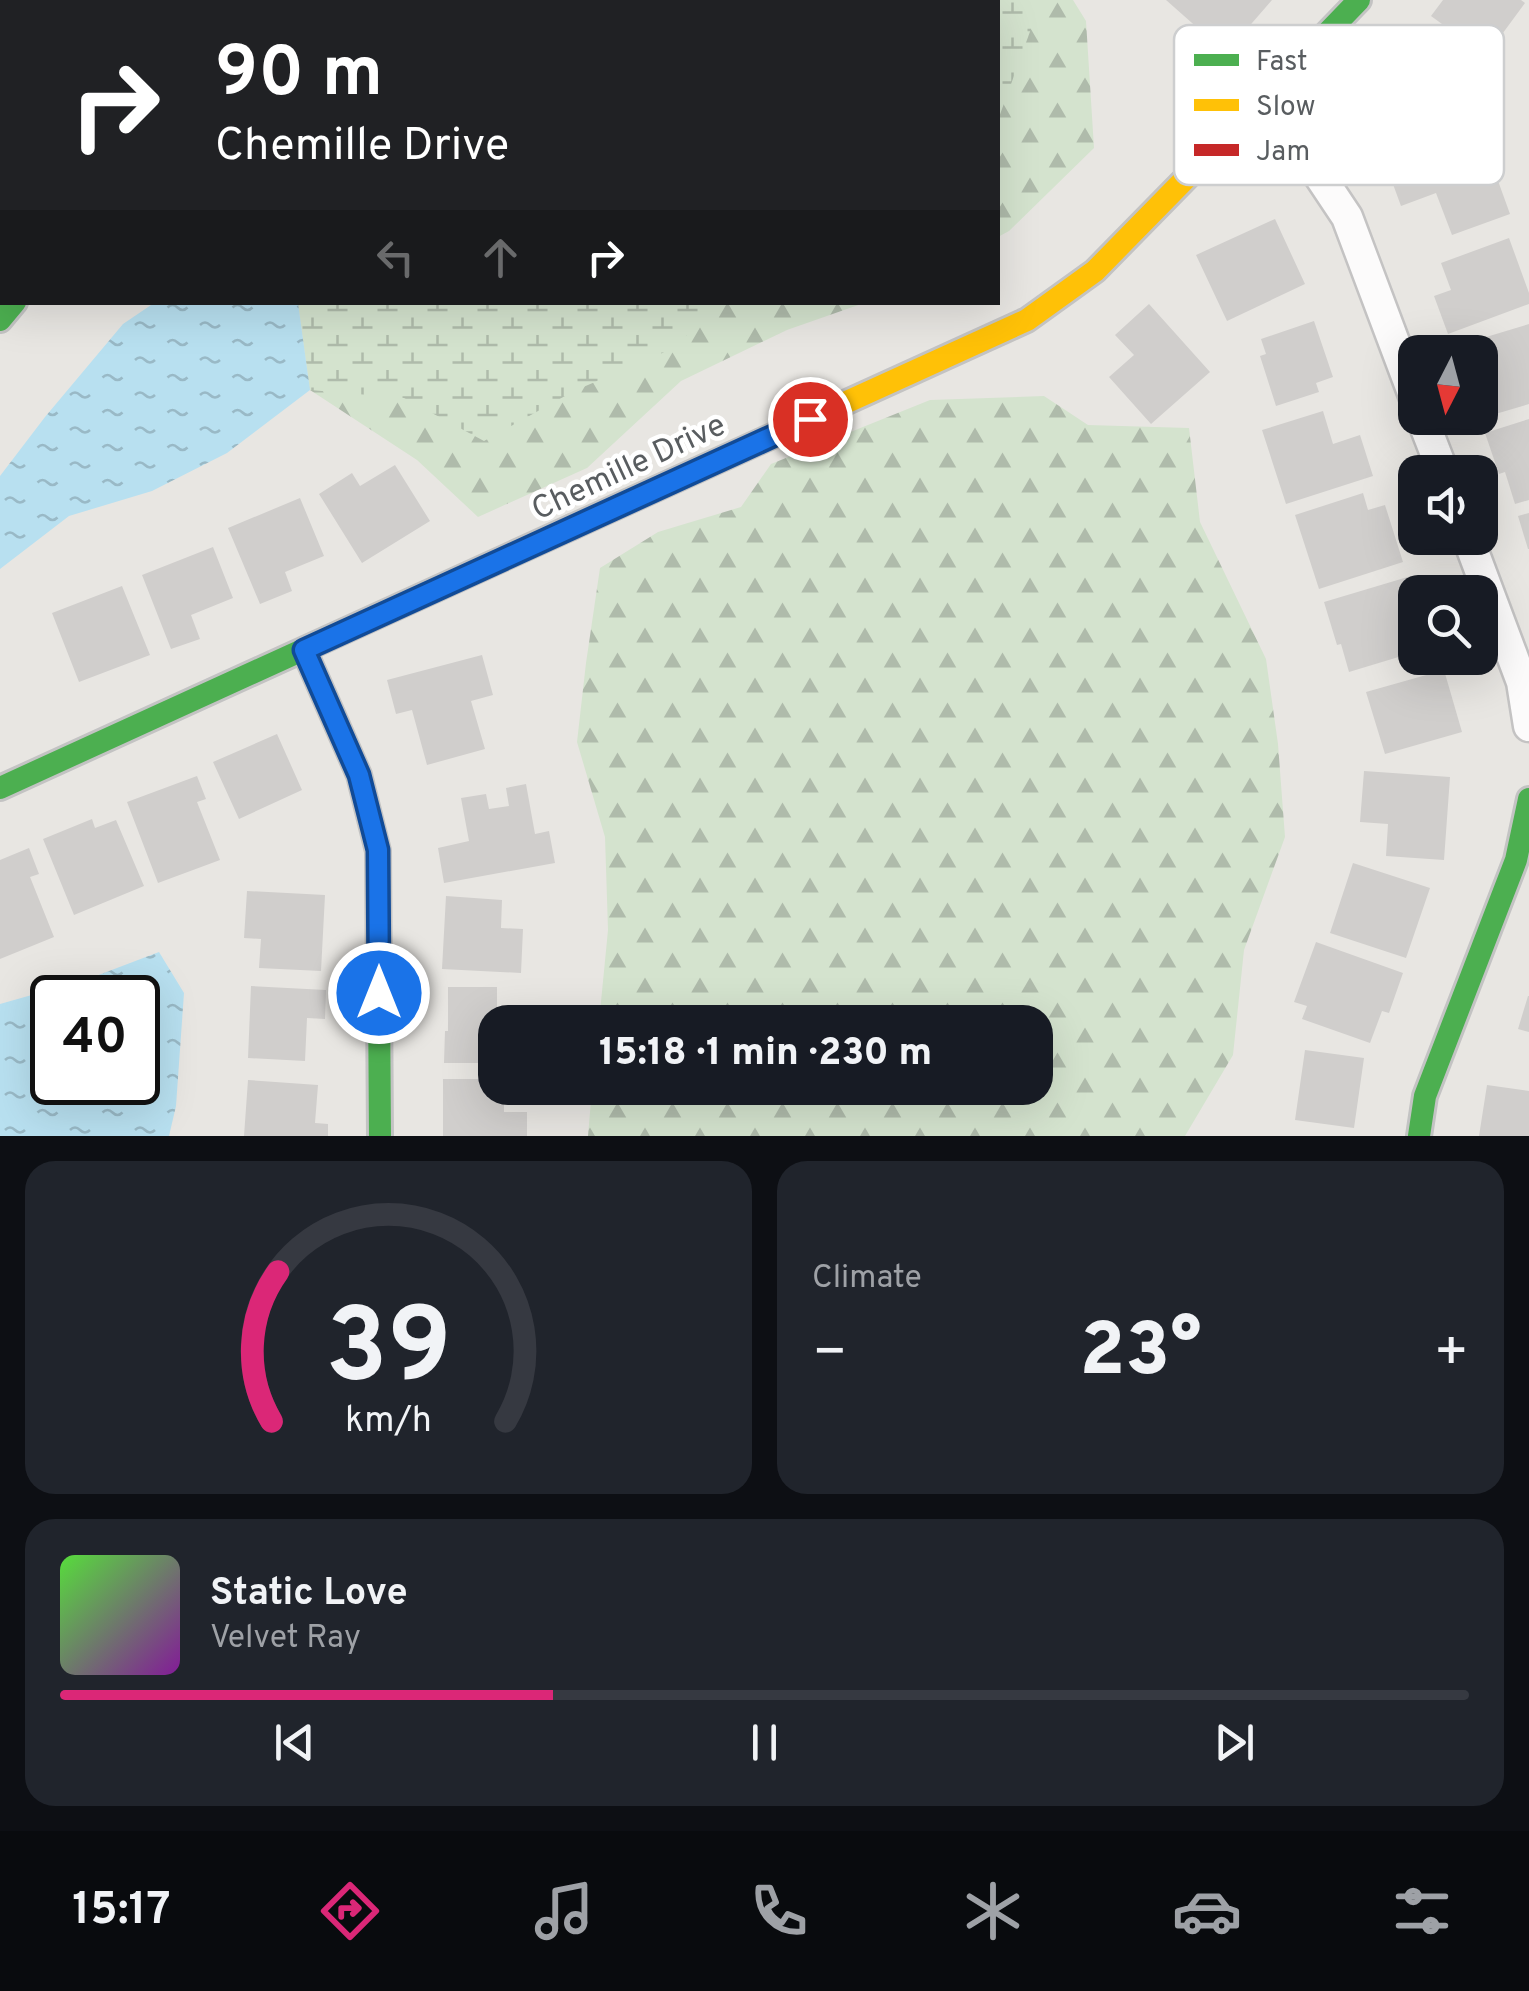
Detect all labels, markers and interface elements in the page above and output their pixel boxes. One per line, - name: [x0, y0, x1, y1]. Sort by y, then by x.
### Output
- legend: [1174, 25, 1504, 185]
- text: 90 m: [215, 32, 383, 121]
- icon: right: [50, 40, 180, 170]
- text: Fast: [1256, 45, 1308, 81]
- text: Slow: [1256, 90, 1315, 126]
- text: Chemille Drive: [215, 119, 509, 176]
- text: Jam: [1256, 135, 1310, 171]
- icon: left: [368, 230, 423, 285]
- icon: ahead: [473, 230, 528, 285]
- icon: right: [578, 230, 633, 285]
- north arrow: [1398, 335, 1498, 435]
- map controls: [1398, 335, 1498, 675]
- pin: [768, 377, 853, 462]
- icon: arrive: [783, 392, 838, 447]
- street label: Chemille Drive: [526, 406, 733, 531]
- button: sound: [1398, 455, 1498, 555]
- button: search: [1398, 575, 1498, 675]
- position arrow: [327, 941, 431, 1045]
- speed limit sign: 40: [30, 975, 160, 1105]
- text: 15:18 · 1 min · 230 m: [599, 1030, 932, 1079]
- text: Climate: [812, 1259, 922, 1299]
- text: 39: [325, 1287, 452, 1419]
- text: 23°: [1079, 1307, 1202, 1402]
- text: −: [812, 1320, 847, 1390]
- text: +: [1434, 1320, 1469, 1390]
- text: km/h: [345, 1399, 432, 1445]
- text: Static Love: [210, 1570, 408, 1619]
- text: Velvet Ray: [210, 1619, 361, 1659]
- icon: previous: [267, 1715, 322, 1770]
- icon: pause: [737, 1715, 792, 1770]
- icon: next: [1207, 1715, 1262, 1770]
- icon: directions: [315, 1876, 385, 1946]
- icon: music: [529, 1876, 599, 1946]
- icon: phone: [744, 1876, 814, 1946]
- icon: climate: [958, 1876, 1028, 1946]
- icon: car: [1172, 1876, 1242, 1946]
- icon: filters: [1387, 1876, 1457, 1946]
- text: 15:17: [72, 1883, 171, 1940]

